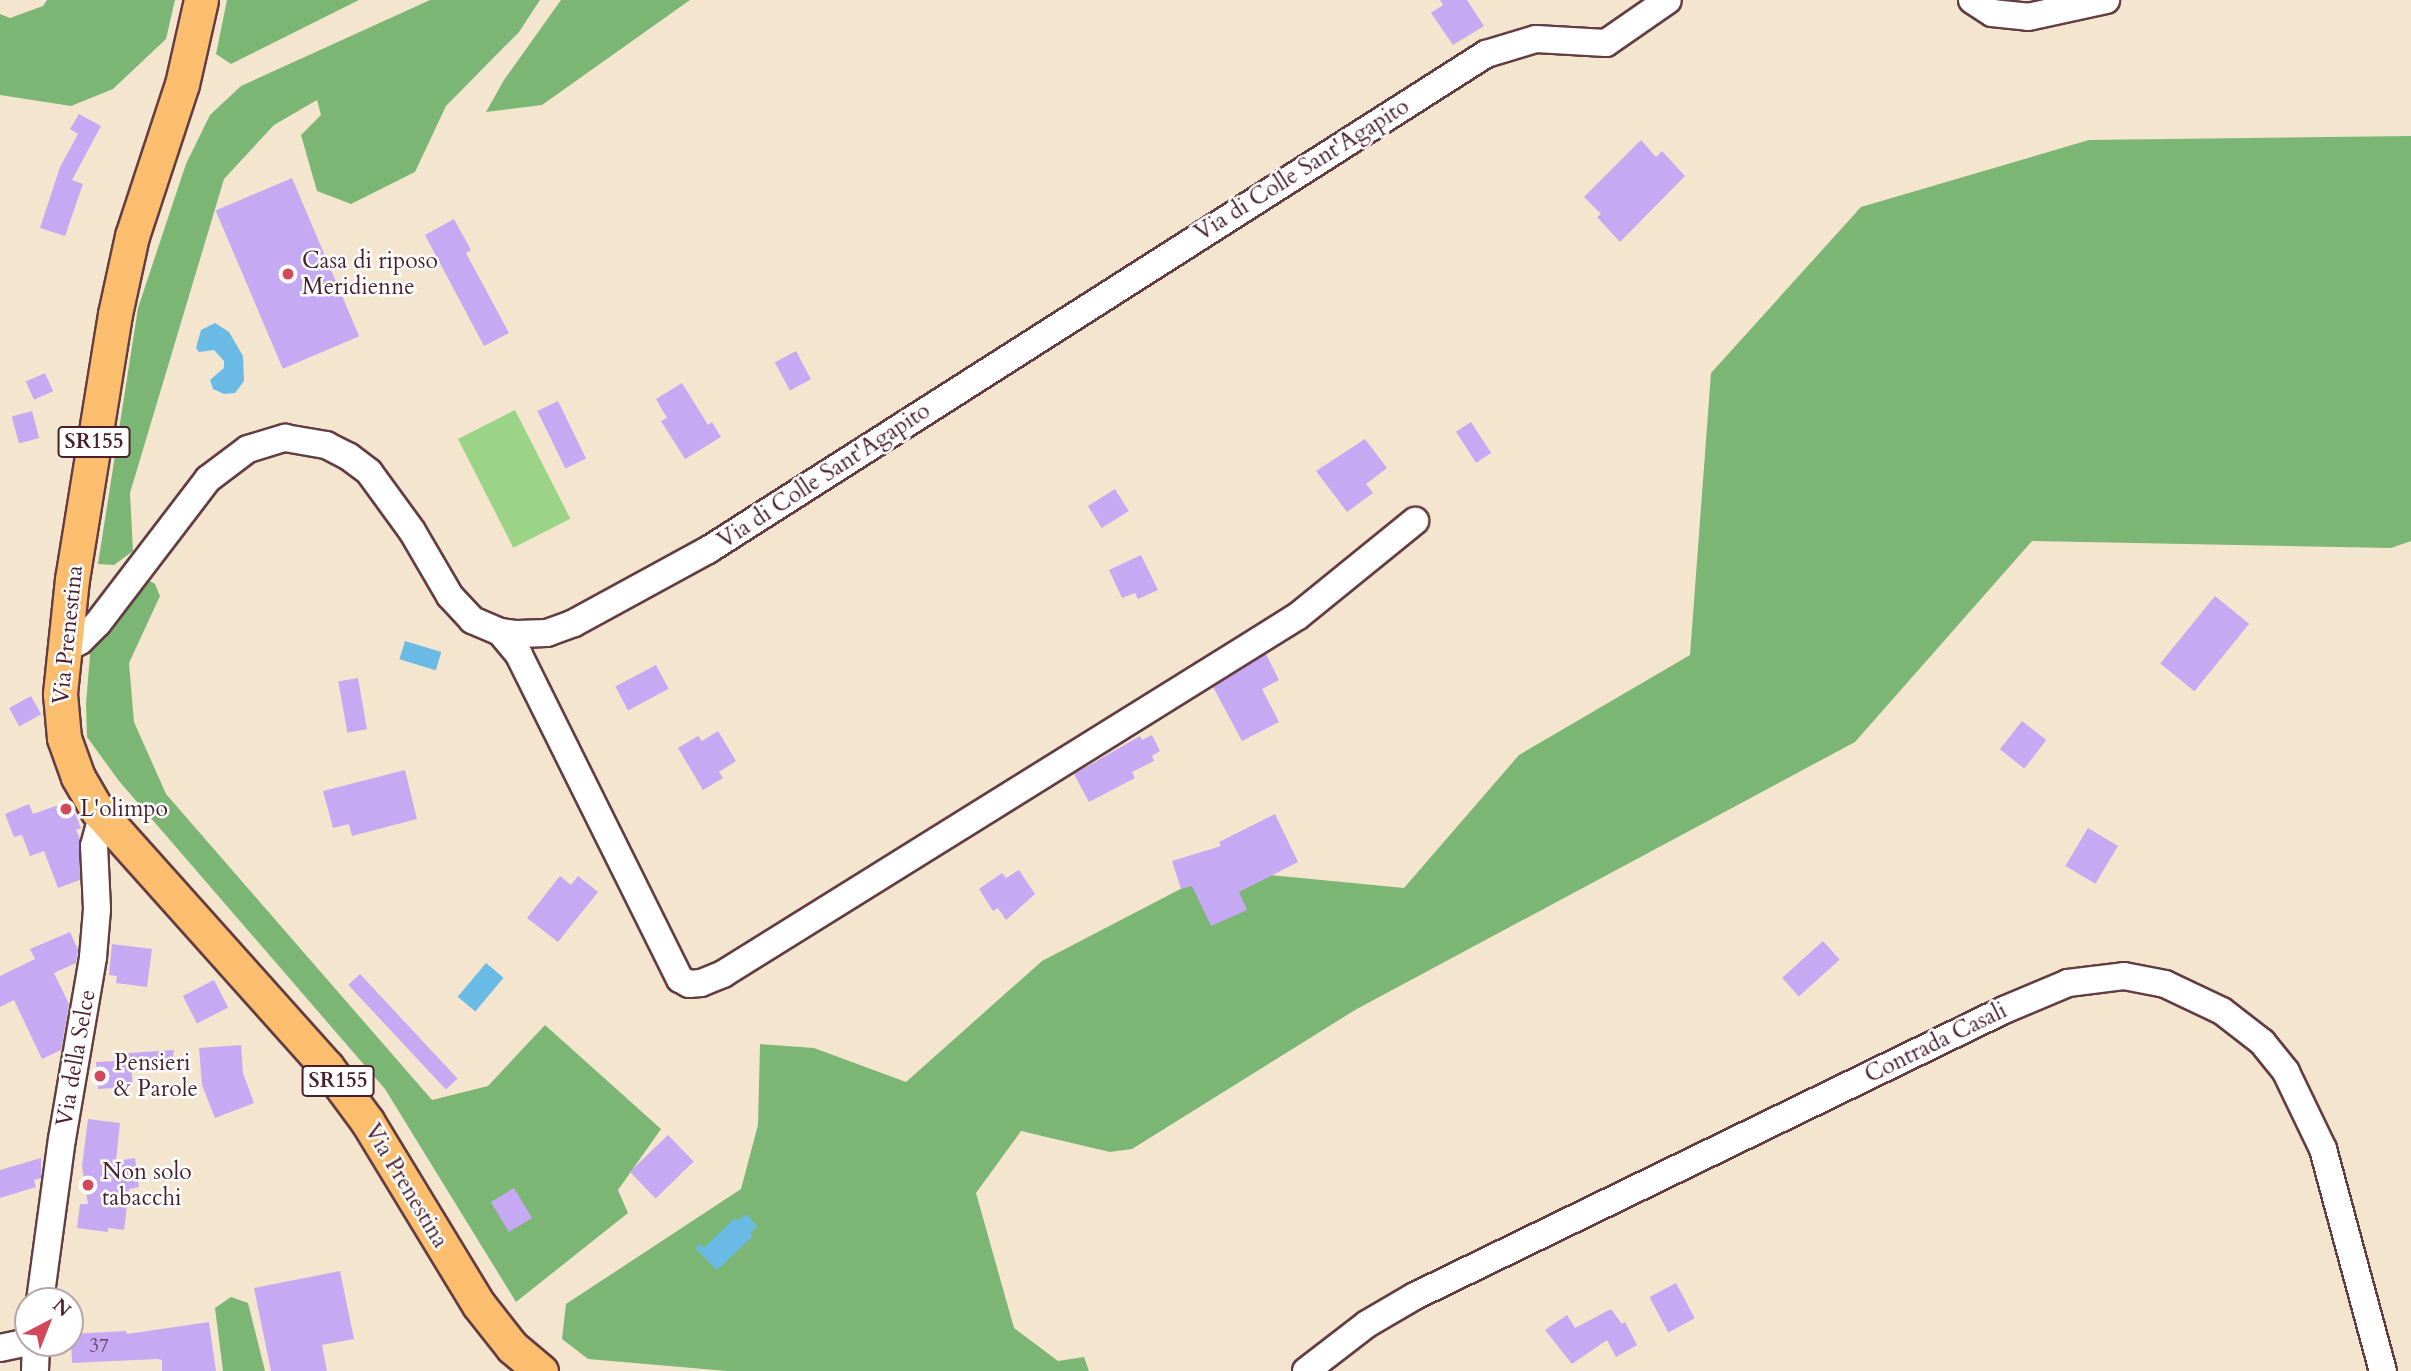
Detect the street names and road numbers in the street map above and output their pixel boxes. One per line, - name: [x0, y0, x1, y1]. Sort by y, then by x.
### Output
- street label: Via di Colle Sant'Agapito: [1190, 93, 1414, 247]
- street label: Via di Colle Sant'Agapito: [713, 397, 935, 555]
- road number: SR155: [57, 424, 131, 460]
- street label: Via Prenestina: [47, 564, 89, 706]
- street label: Via della Selce: [50, 987, 102, 1129]
- street label: Contrada Casali: [1861, 997, 2011, 1089]
- road number: SR155: [301, 1064, 375, 1098]
- street label: Via Prenestina: [358, 1119, 454, 1253]

